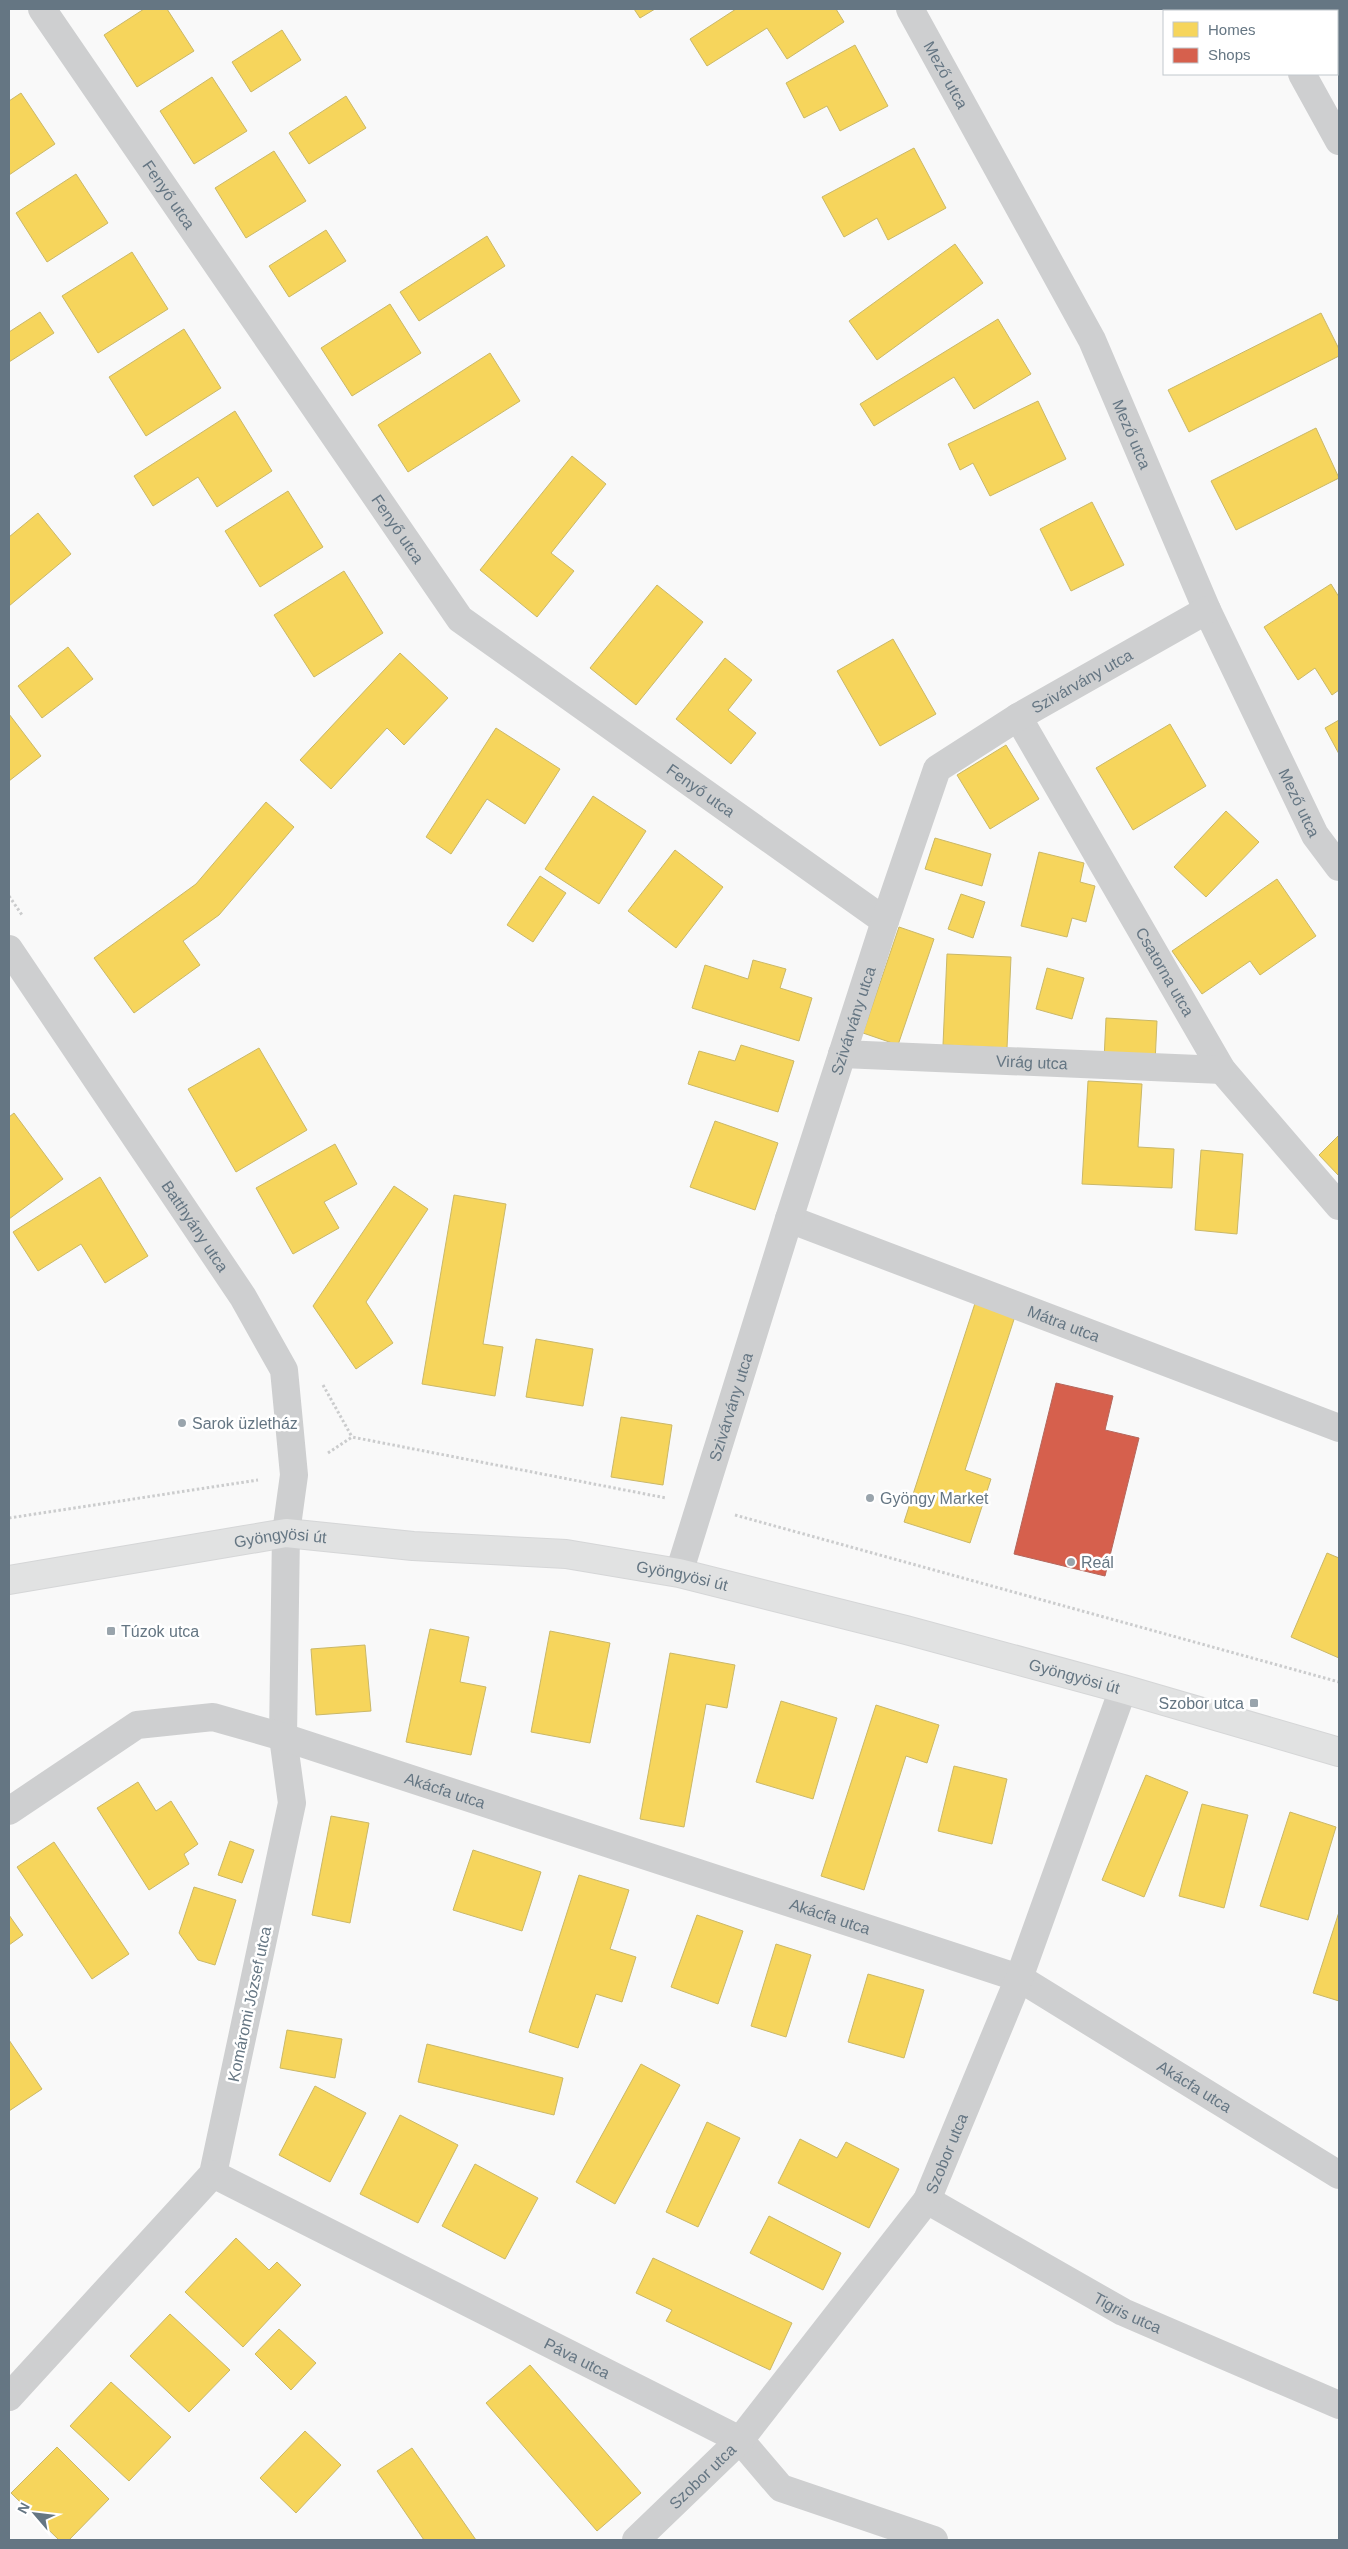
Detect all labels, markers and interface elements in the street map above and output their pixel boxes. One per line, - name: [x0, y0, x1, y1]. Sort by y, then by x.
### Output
- legend: [1163, 10, 1338, 75]
- text: Homes: [1208, 21, 1256, 38]
- street label: Mező utca: [920, 39, 971, 111]
- text: Shops: [1208, 46, 1251, 63]
- street label: Fenyő utca: [139, 157, 198, 232]
- street label: Mező utca: [1109, 397, 1154, 472]
- street label: Fenyő utca: [368, 491, 427, 567]
- street label: Szivárvány utca: [1029, 646, 1135, 717]
- street label: Fenyő utca: [663, 761, 738, 821]
- street label: Mező utca: [1275, 766, 1323, 840]
- street label: Csatorna utca: [1132, 924, 1197, 1019]
- street label: Szivárvány utca: [828, 964, 879, 1077]
- street label: Virág utca: [996, 1052, 1068, 1072]
- street label: Batthyány utca: [158, 1178, 232, 1275]
- street label: Mátra utca: [1025, 1303, 1102, 1345]
- street label: Szivárvány utca: [706, 1350, 756, 1463]
- place label: Sarok üzletház: [192, 1415, 298, 1432]
- marker: Sarok üzletház: [176, 1417, 188, 1429]
- place label: Gyöngy Market: [880, 1490, 989, 1507]
- marker: Gyöngy Market: [864, 1492, 876, 1504]
- street label: Gyöngyösi út: [233, 1525, 328, 1551]
- place label: Reál: [1081, 1554, 1114, 1571]
- marker: Reál: [1065, 1556, 1077, 1568]
- street label: Gyöngyösi út: [635, 1558, 730, 1594]
- place label: Túzok utca: [121, 1623, 199, 1640]
- marker: Túzok utca: [105, 1625, 117, 1637]
- street label: Gyöngyösi út: [1027, 1656, 1122, 1697]
- place label: Szobor utca: [1159, 1695, 1244, 1712]
- marker: Szobor utca: [1248, 1697, 1260, 1709]
- street label: Akácfa utca: [403, 1769, 487, 1812]
- street label: Akácfa utca: [787, 1895, 872, 1938]
- street label: Komáromi József utca: [225, 1925, 274, 2083]
- street label: Akácfa utca: [1154, 2057, 1234, 2116]
- street label: Szobor utca: [923, 2111, 971, 2196]
- street label: Tigris utca: [1090, 2289, 1164, 2336]
- street label: Páva utca: [541, 2335, 613, 2382]
- street label: Szobor utca: [666, 2441, 739, 2512]
- north arrow: [10, 2489, 60, 2539]
- text: N: [14, 2500, 33, 2516]

